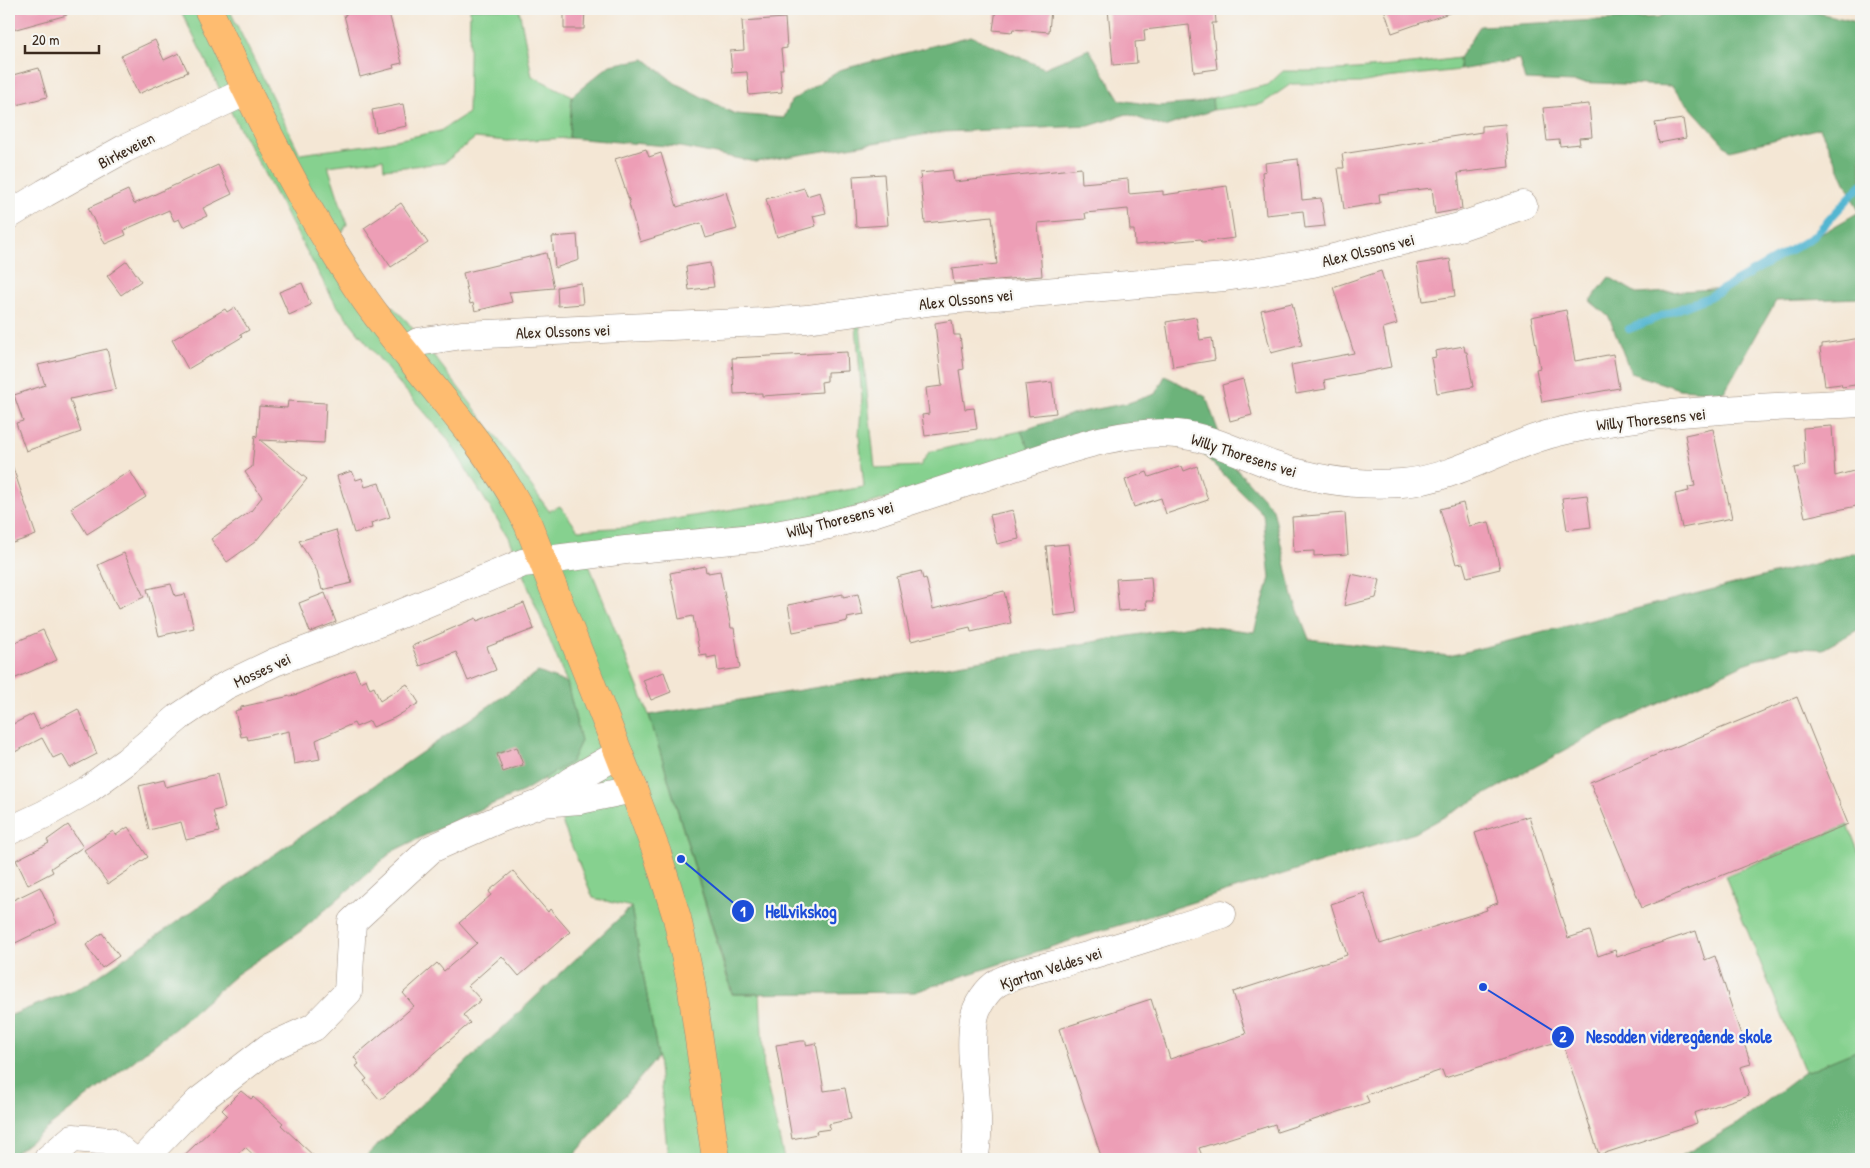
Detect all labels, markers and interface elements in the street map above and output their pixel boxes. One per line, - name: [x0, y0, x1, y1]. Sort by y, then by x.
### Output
- scale bar: [25, 22, 99, 54]
- text: 20 m: [32, 29, 59, 50]
- street label: Birkeveien: [94, 126, 158, 174]
- street label: Alex Olssons vei: [1319, 228, 1417, 272]
- street label: Alex Olssons vei: [918, 283, 1014, 315]
- street label: Alex Olssons vei: [515, 318, 611, 344]
- street label: Willy Thoresens vei: [1595, 402, 1707, 436]
- street label: Willy Thoresens vei: [1188, 428, 1300, 482]
- street label: Willy Thoresens vei: [784, 495, 896, 543]
- street label: Mosses vei: [230, 647, 294, 693]
- callout: Hellvikskog: [730, 895, 847, 928]
- text: Hellvikskog: [765, 899, 837, 925]
- text: 1: [740, 901, 746, 922]
- street label: Kjartan Veldes vei: [997, 941, 1105, 995]
- callout: Nesodden videregående skole: [1551, 1020, 1782, 1053]
- text: Nesodden videregående skole: [1586, 1024, 1773, 1050]
- text: 2: [1559, 1026, 1567, 1047]

